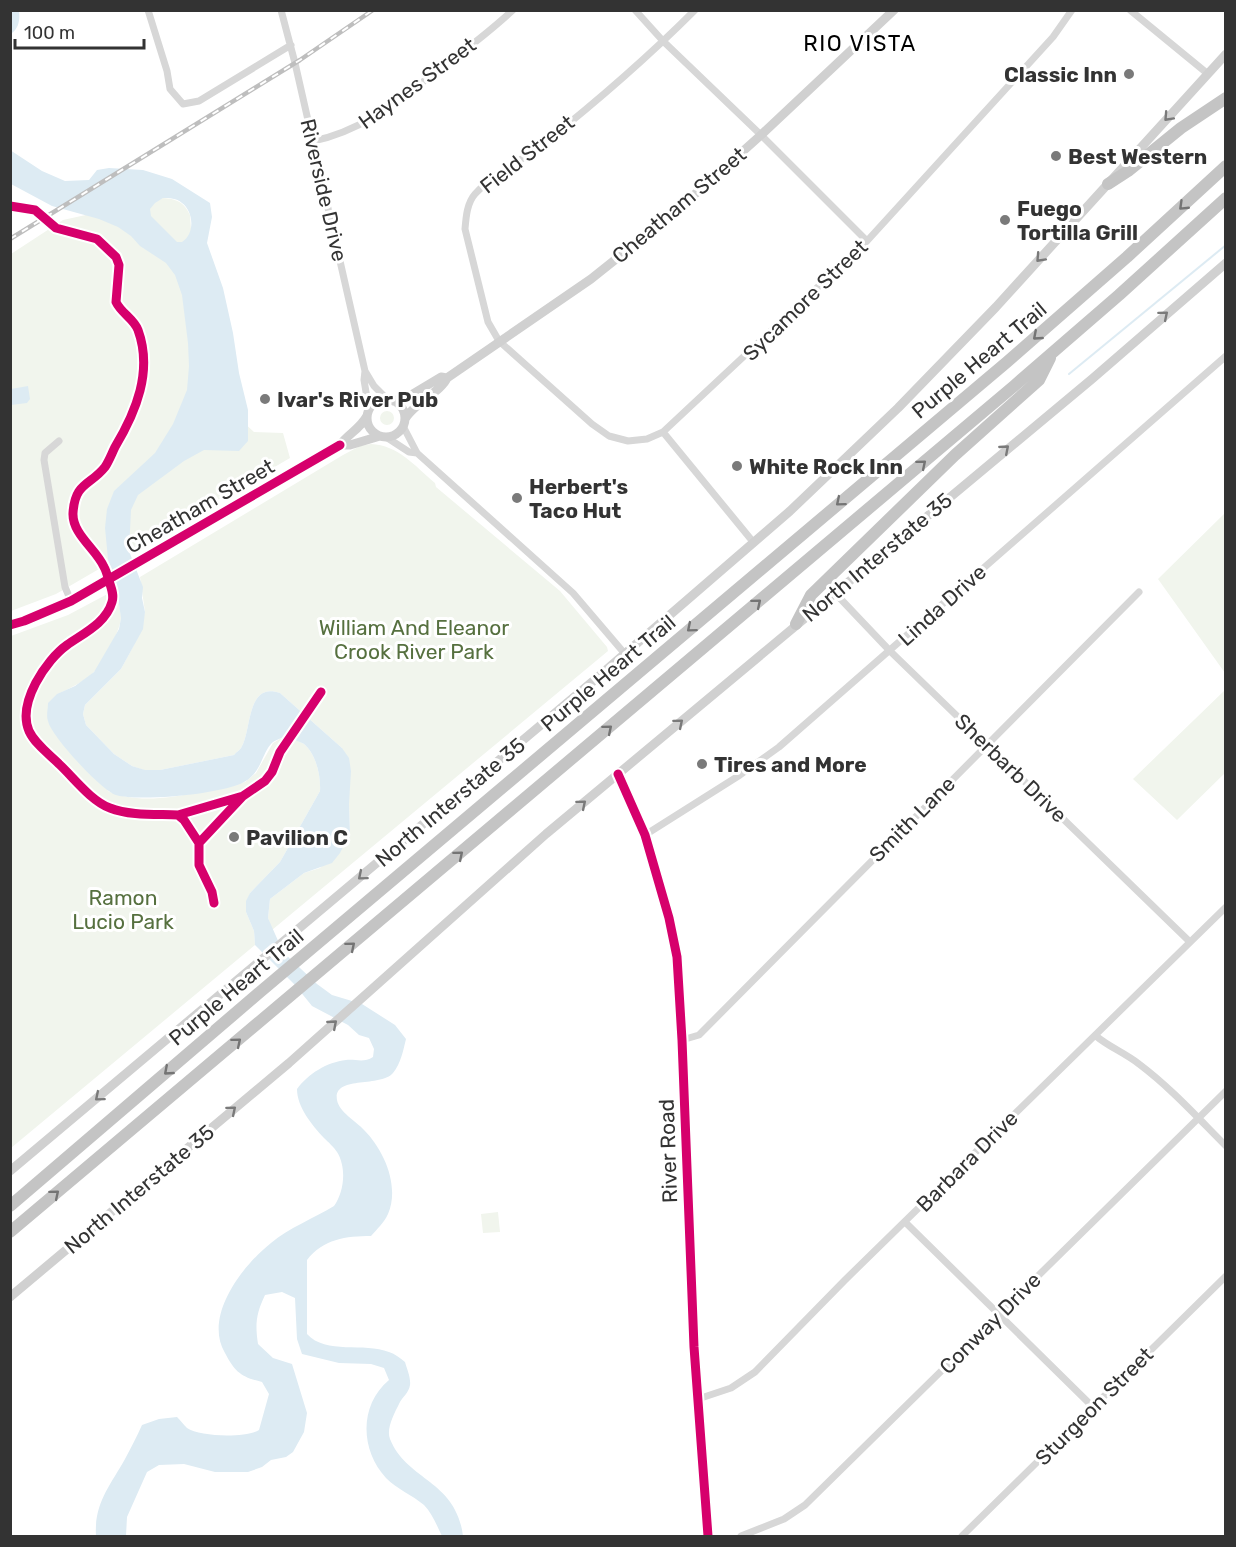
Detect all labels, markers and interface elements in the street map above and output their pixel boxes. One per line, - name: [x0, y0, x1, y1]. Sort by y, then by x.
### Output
- scale bar: [15, 12, 144, 50]
- text: 100 m: [24, 22, 75, 44]
- district label: RIO VISTA: [803, 30, 917, 57]
- street label: Haynes Street: [353, 32, 481, 134]
- place label: Classic Inn: [1004, 62, 1117, 87]
- marker: Classic Inn: [1122, 67, 1136, 81]
- street label: Field Street: [475, 109, 579, 199]
- one-way arrow: [1164, 110, 1175, 121]
- street label: Riverside Drive: [295, 116, 353, 264]
- street label: Cheatham Street: [607, 142, 751, 268]
- place label: Best Western: [1068, 144, 1207, 169]
- marker: Best Western: [1049, 149, 1063, 163]
- place label: Fuego Tortilla Grill: [1017, 196, 1138, 245]
- one-way arrow: [1179, 199, 1190, 210]
- marker: Fuego Tortilla Grill: [998, 213, 1012, 227]
- street label: Sycamore Street: [737, 234, 873, 366]
- one-way arrow: [1036, 252, 1047, 262]
- street label: Purple Heart Trail: [907, 296, 1051, 424]
- one-way arrow: [1157, 311, 1168, 322]
- one-way arrow: [1033, 329, 1044, 340]
- place label: Ivar's River Pub: [277, 387, 438, 412]
- marker: Ivar's River Pub: [258, 392, 272, 406]
- one-way arrow: [998, 446, 1009, 457]
- street label: Cheatham Street: [121, 453, 279, 559]
- place label: White Rock Inn: [749, 454, 903, 479]
- marker: White Rock Inn: [730, 459, 744, 473]
- one-way arrow: [915, 460, 926, 471]
- place label: Herbert's Taco Hut: [529, 474, 628, 523]
- street label: North Interstate 35: [797, 487, 957, 627]
- marker: Herbert's Taco Hut: [510, 491, 524, 505]
- one-way arrow: [836, 495, 847, 506]
- street label: Linda Drive: [893, 559, 991, 651]
- one-way arrow: [750, 600, 761, 611]
- street label: Purple Heart Trail: [536, 609, 680, 737]
- park label: William And Eleanor Crook River Park: [319, 615, 509, 664]
- one-way arrow: [687, 621, 698, 632]
- street label: Sherbarb Drive: [950, 708, 1072, 828]
- one-way arrow: [672, 719, 683, 730]
- one-way arrow: [601, 725, 612, 736]
- street label: North Interstate 35: [370, 732, 530, 872]
- place label: Tires and More: [714, 752, 867, 777]
- marker: Tires and More: [695, 757, 709, 771]
- street label: Smith Lane: [864, 771, 960, 867]
- one-way arrow: [575, 801, 586, 812]
- place label: Pavilion C: [246, 825, 348, 850]
- marker: Pavilion C: [227, 830, 241, 844]
- one-way arrow: [452, 851, 463, 862]
- one-way arrow: [358, 869, 369, 880]
- park label: Ramon Lucio Park: [72, 885, 174, 934]
- street label: Purple Heart Trail: [164, 923, 308, 1051]
- one-way arrow: [344, 942, 355, 953]
- one-way arrow: [326, 1020, 337, 1031]
- one-way arrow: [230, 1038, 241, 1049]
- one-way arrow: [164, 1064, 175, 1075]
- one-way arrow: [95, 1090, 106, 1101]
- street label: River Road: [654, 1098, 682, 1204]
- street label: Barbara Drive: [911, 1105, 1023, 1217]
- one-way arrow: [225, 1106, 236, 1117]
- street label: North Interstate 35: [59, 1119, 219, 1259]
- one-way arrow: [48, 1191, 59, 1202]
- street label: Conway Drive: [934, 1267, 1046, 1379]
- street label: Sturgeon Street: [1030, 1342, 1158, 1470]

